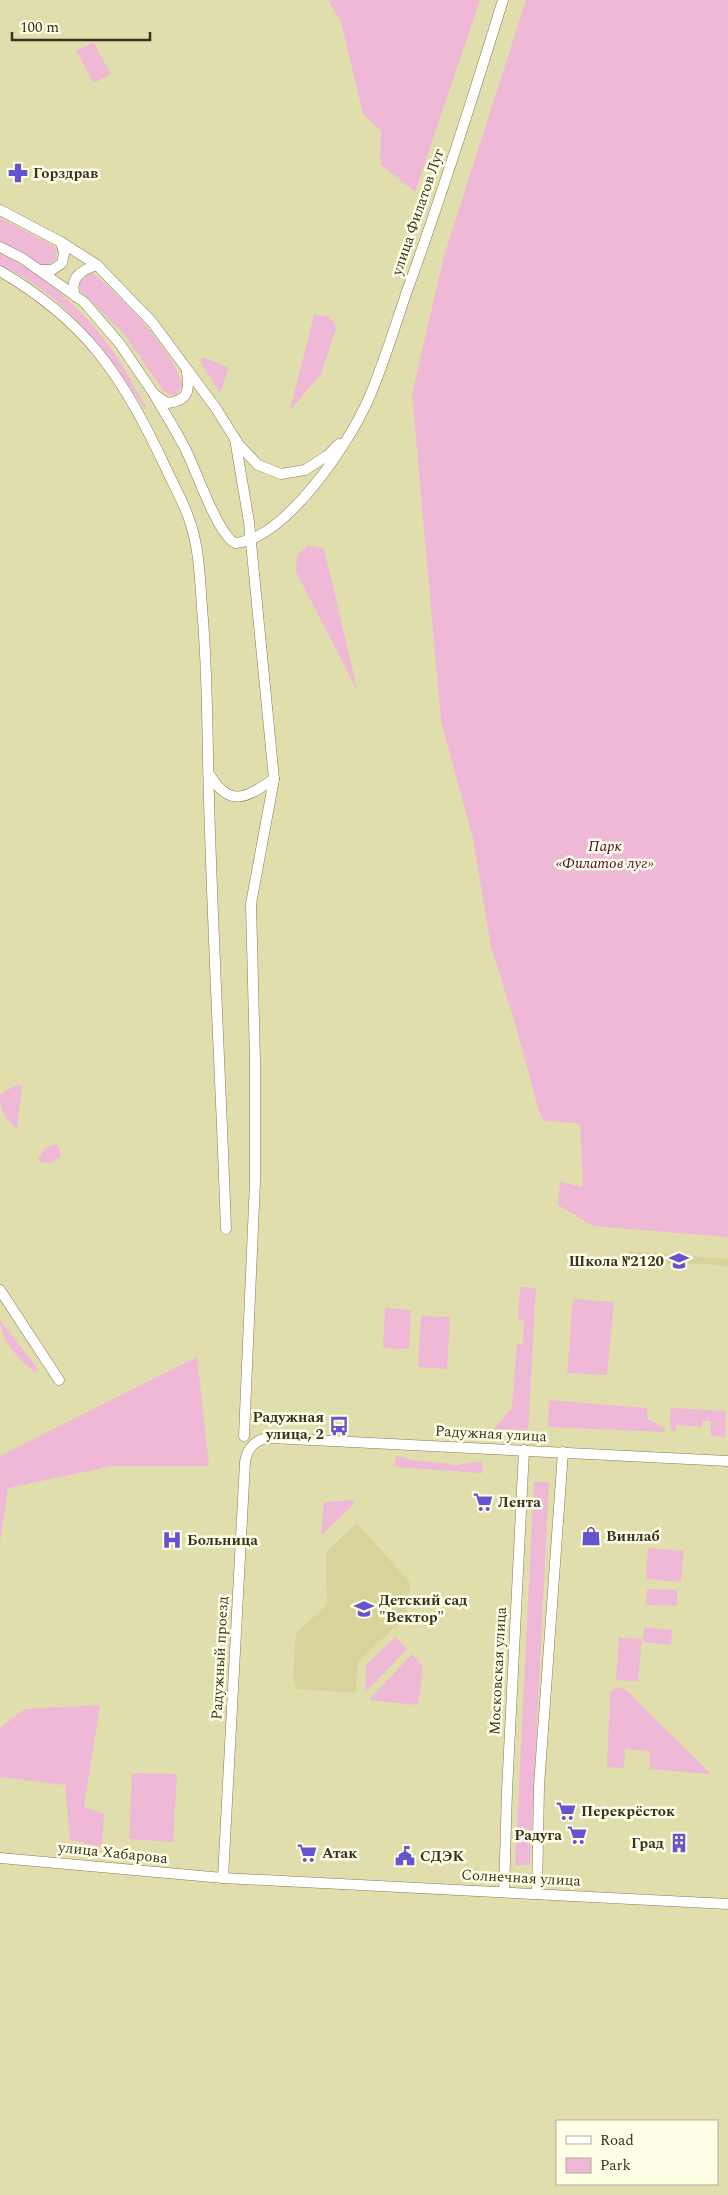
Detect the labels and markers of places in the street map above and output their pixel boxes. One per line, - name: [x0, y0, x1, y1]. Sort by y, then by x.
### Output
- pharmacy icon: Горздрав: [7, 162, 29, 184]
- place label: Горздрав: [33, 162, 98, 185]
- place label: Школа №2120: [569, 1250, 664, 1273]
- school or university icon: Школа №2120: [668, 1250, 690, 1272]
- place label: Радужная улица, 2: [252, 1406, 324, 1446]
- bus stop icon: Радужная улица, 2: [328, 1415, 350, 1437]
- supermarket icon: Лента: [472, 1491, 494, 1513]
- place label: Лента: [498, 1491, 541, 1514]
- shop icon: Винлаб: [580, 1525, 602, 1547]
- place label: Винлаб: [606, 1525, 660, 1548]
- hospital icon: Больница: [161, 1529, 183, 1551]
- place label: Больница: [187, 1529, 258, 1552]
- place label: Детский сад "Вектор": [379, 1589, 467, 1629]
- school or university icon: Детский сад "Вектор": [353, 1598, 375, 1620]
- supermarket icon: Перекрёсток: [555, 1800, 577, 1822]
- place label: Перекрёсток: [581, 1800, 675, 1823]
- place label: Радуга: [514, 1824, 562, 1847]
- supermarket icon: Радуга: [566, 1824, 588, 1846]
- place label: Град: [631, 1832, 664, 1855]
- building icon: Град: [668, 1832, 690, 1854]
- supermarket icon: Атак: [296, 1842, 318, 1864]
- place label: Атак: [322, 1842, 357, 1865]
- public building icon: СДЭК: [394, 1845, 416, 1867]
- place label: СДЭК: [420, 1845, 464, 1868]

